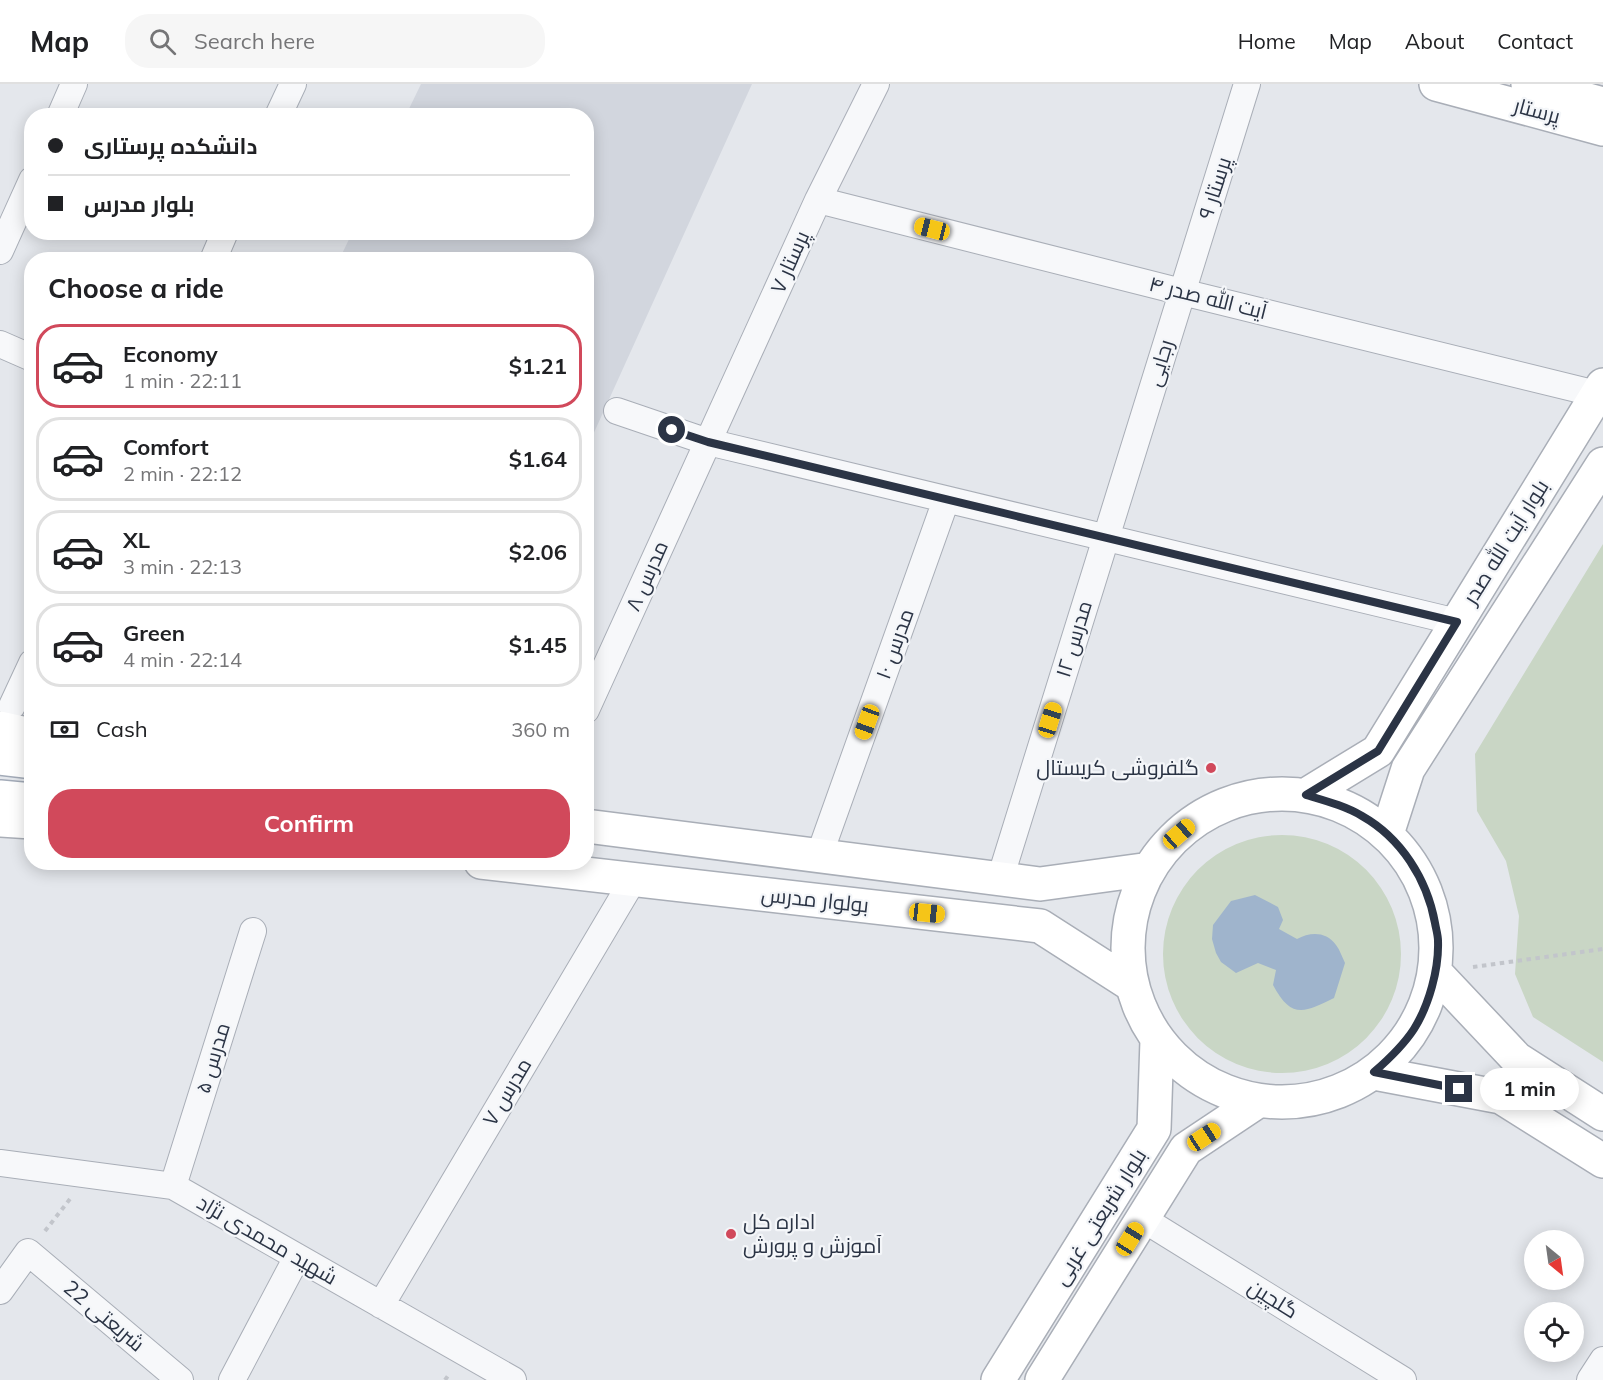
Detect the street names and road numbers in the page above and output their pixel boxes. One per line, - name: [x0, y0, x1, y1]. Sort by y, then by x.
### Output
- street label: پرستار: [1510, 91, 1564, 131]
- street label: پرستار ۹: [1192, 153, 1238, 223]
- street label: پرستار ۷: [764, 226, 816, 298]
- street label: آیت الله صدر ۴: [1147, 270, 1270, 324]
- street label: رجایی: [1140, 336, 1179, 390]
- street label: بلوار آیت الله صدر: [1456, 474, 1554, 609]
- street label: مدرس ۸: [619, 536, 674, 615]
- street label: مدرس ۱۲: [1049, 597, 1098, 680]
- street label: مدرس ۱۰: [869, 605, 920, 683]
- street label: بولوار مدرس: [760, 880, 870, 919]
- street label: مدرس ۵: [189, 1019, 236, 1097]
- street label: مدرس ۷: [476, 1053, 537, 1131]
- street label: بلوار شریعتی غربی: [1047, 1143, 1152, 1290]
- street label: شهید محمدی نژاد: [192, 1188, 342, 1291]
- street label: گلچین: [1243, 1273, 1303, 1325]
- street label: شریعتی 22: [58, 1274, 150, 1357]

